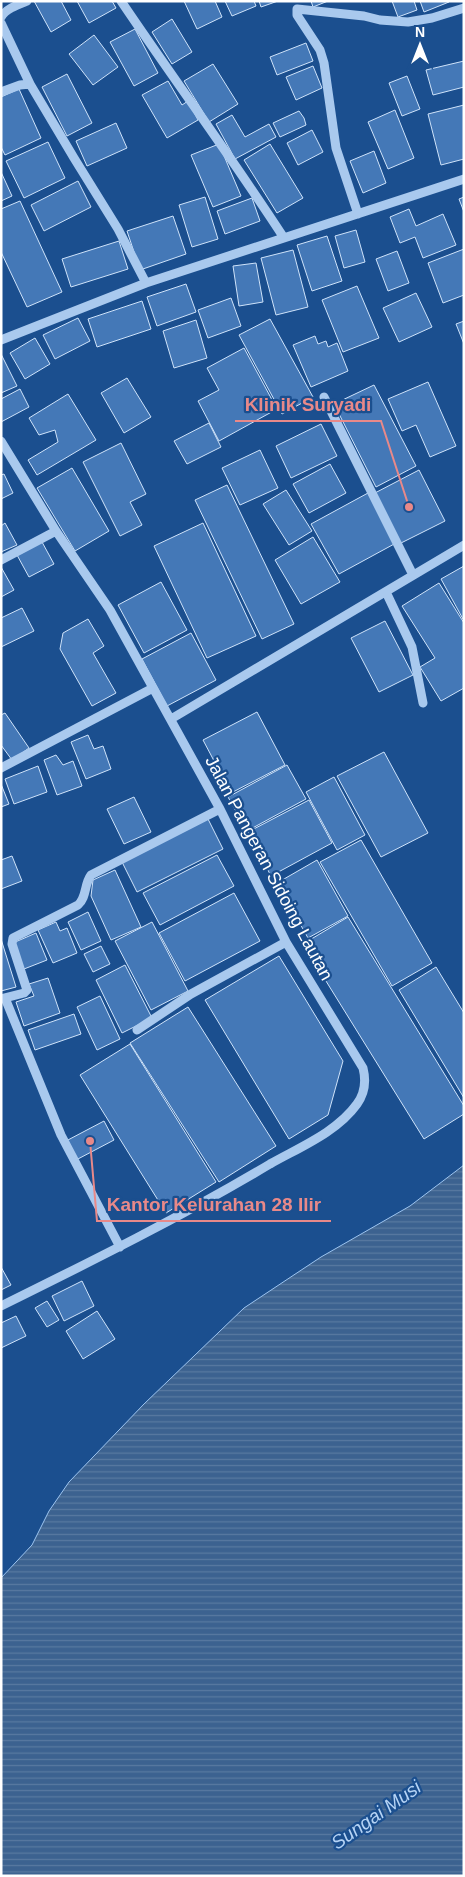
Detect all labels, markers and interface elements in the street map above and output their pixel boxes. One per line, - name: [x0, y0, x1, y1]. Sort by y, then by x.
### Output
- north arrow: [395, 20, 445, 70]
- text: N: [415, 24, 425, 40]
- callout: Klinik Suryadi: [235, 387, 381, 421]
- text: Klinik Suryadi: [245, 394, 371, 415]
- street label: Jalan Pangeran Sidoing Lautan: [201, 752, 337, 984]
- callout: Kantor Kelurahan 28 Ilir: [97, 1187, 331, 1221]
- text: Kantor Kelurahan 28 Ilir: [107, 1194, 322, 1215]
- water label: Sungai Musi: [327, 1776, 425, 1854]

